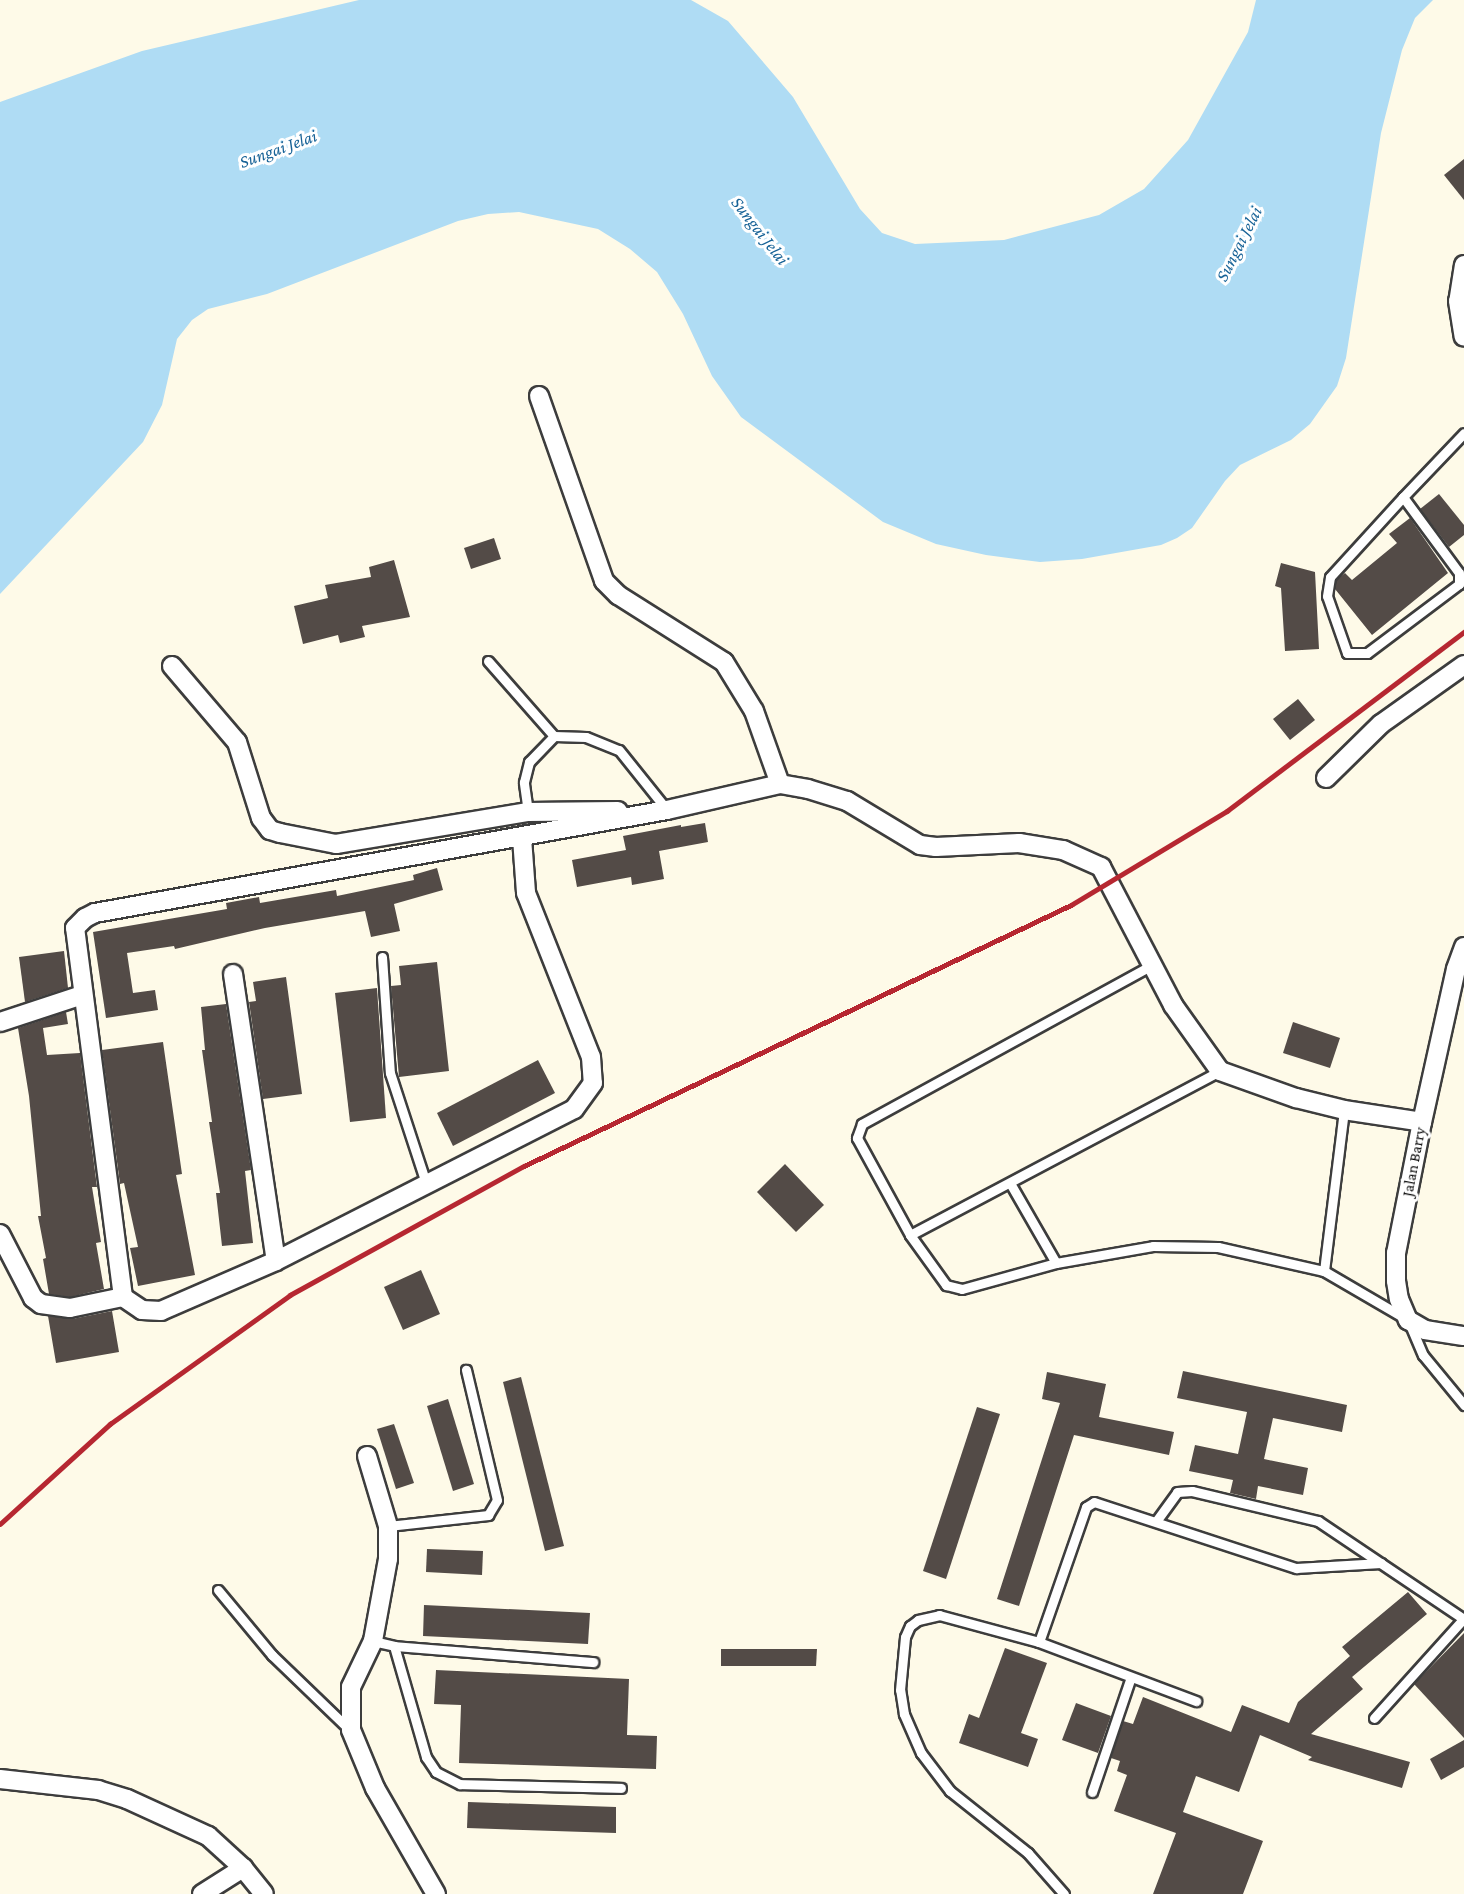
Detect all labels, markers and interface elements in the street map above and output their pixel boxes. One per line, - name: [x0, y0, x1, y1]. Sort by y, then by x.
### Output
- water label: Sungai Jelai: [236, 125, 320, 173]
- water label: Sungai Jelai: [727, 192, 793, 270]
- water label: Sungai Jelai: [1211, 203, 1267, 285]
- street label: Jalan Barry: [1398, 1126, 1430, 1198]

